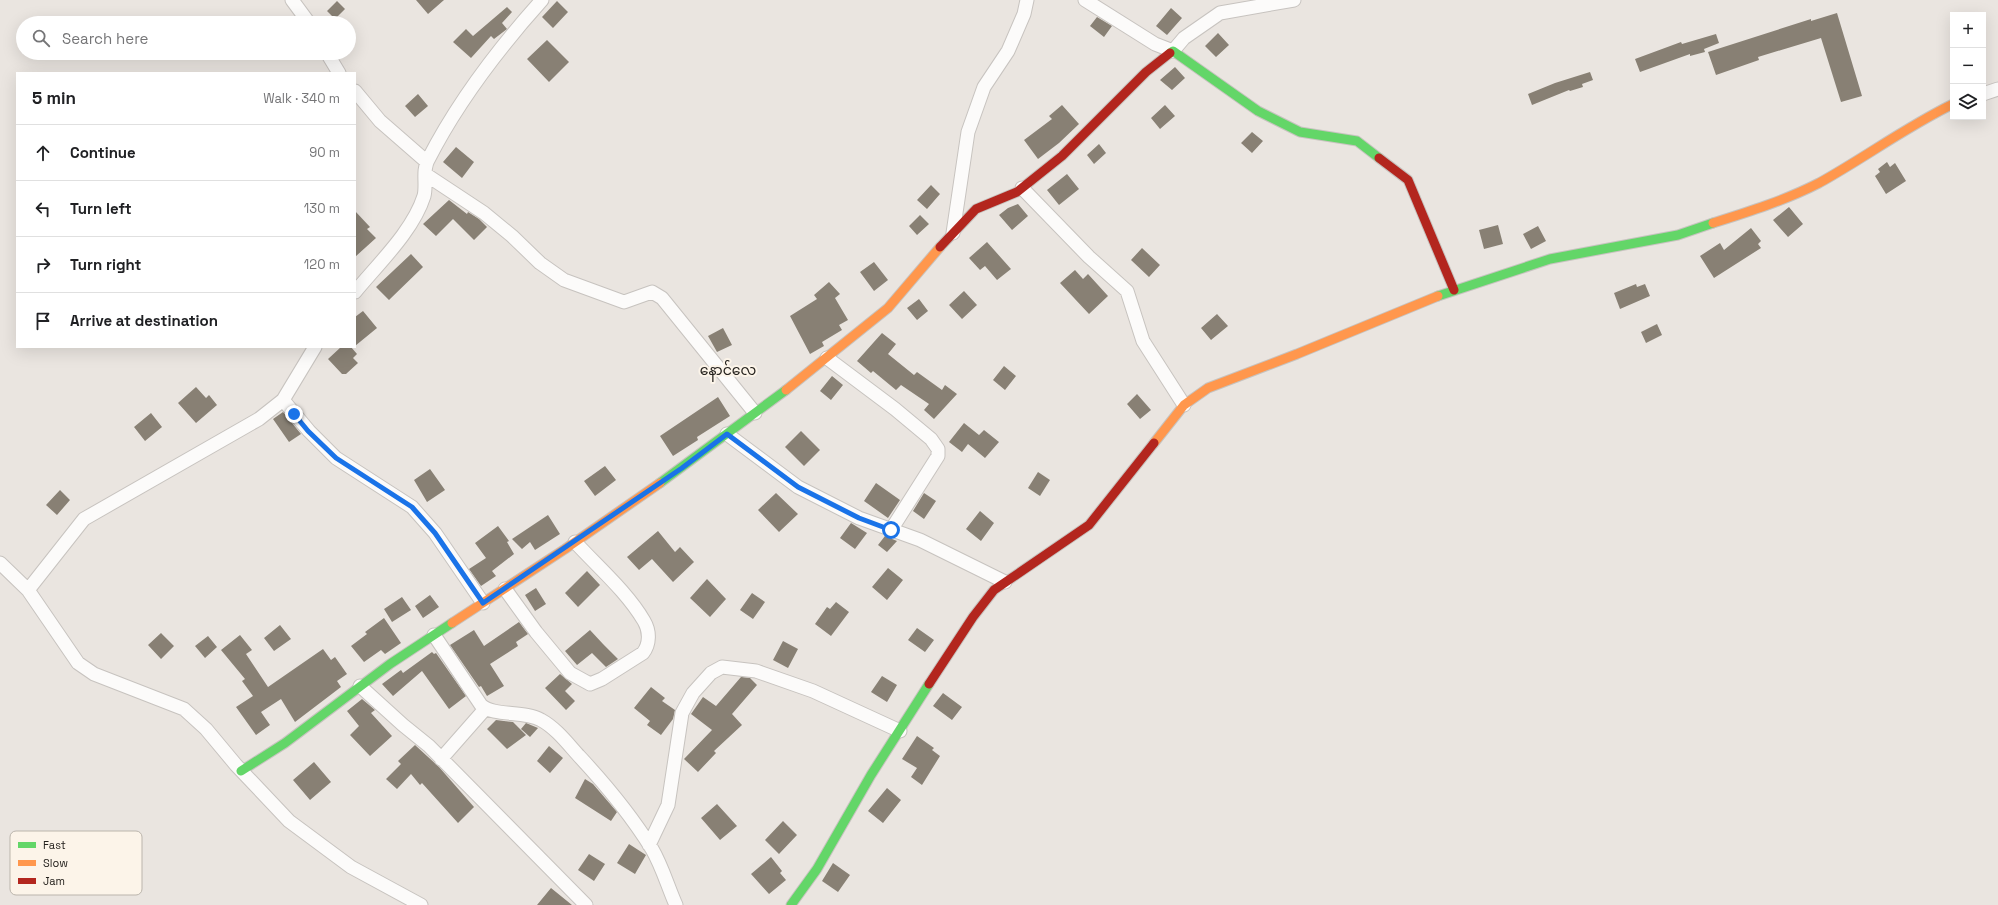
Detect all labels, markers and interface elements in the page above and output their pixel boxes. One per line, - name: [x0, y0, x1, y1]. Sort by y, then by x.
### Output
- map controls: [1950, 12, 1986, 120]
- button: +: [1950, 12, 1986, 48]
- search box: [16, 16, 356, 60]
- icon: search: [30, 27, 52, 49]
- text: Search here: [62, 29, 148, 48]
- button: −: [1950, 48, 1986, 84]
- button: layers: [1950, 84, 1986, 120]
- text: 5 min: [32, 87, 76, 109]
- text: Walk · 340 m: [263, 90, 340, 107]
- icon: ahead: [32, 142, 54, 164]
- text: Continue: [70, 143, 136, 162]
- text: 90 m: [309, 144, 340, 161]
- icon: left: [32, 198, 54, 220]
- text: Turn left: [70, 199, 132, 218]
- text: 130 m: [304, 200, 340, 217]
- icon: right: [32, 254, 54, 276]
- text: Turn right: [70, 255, 141, 274]
- text: 120 m: [304, 256, 340, 273]
- icon: arrive: [32, 310, 54, 332]
- text: Arrive at destination: [70, 311, 218, 330]
- district label: နောင်လေ: [700, 360, 756, 382]
- route end: [285, 405, 303, 423]
- route start: [882, 521, 900, 539]
- legend: [10, 831, 142, 895]
- text: Fast: [43, 838, 66, 852]
- text: Slow: [43, 856, 68, 870]
- text: Jam: [43, 874, 65, 888]

